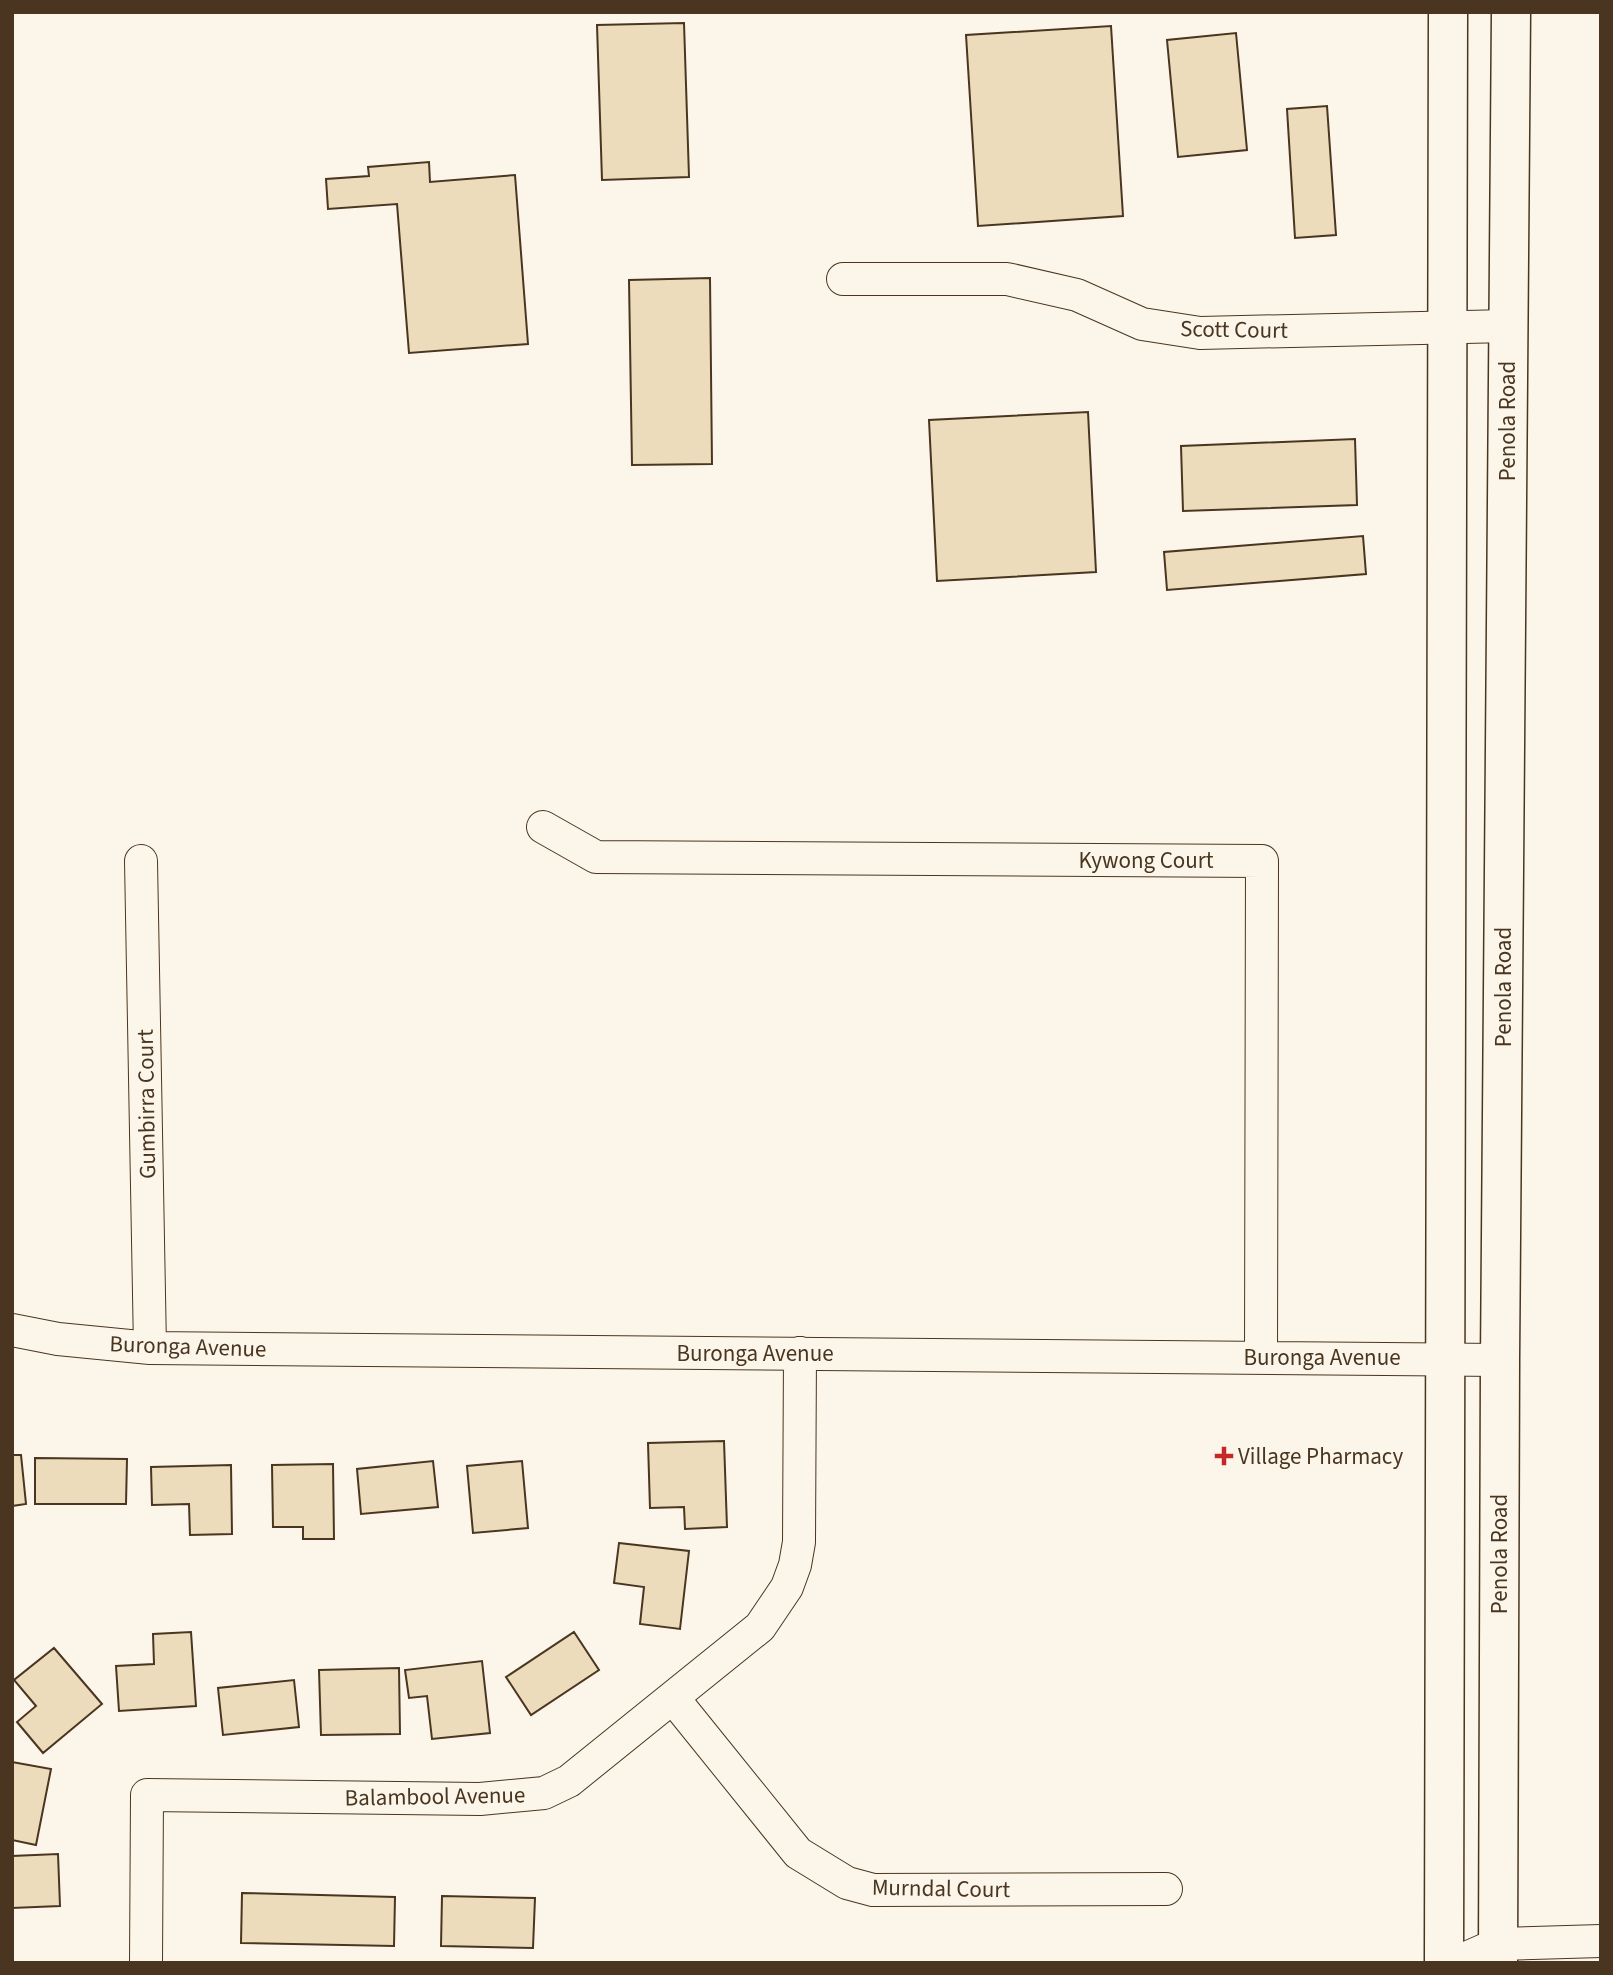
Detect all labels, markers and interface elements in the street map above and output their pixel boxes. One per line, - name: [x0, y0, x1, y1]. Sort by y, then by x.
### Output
- street label: Scott Court: [1180, 312, 1288, 347]
- street label: Penola Road: [1491, 361, 1524, 481]
- street label: Kywong Court: [1078, 844, 1214, 877]
- street label: Penola Road: [1487, 927, 1520, 1047]
- street label: Gumbirra Court: [129, 1029, 164, 1179]
- street label: Buronga Avenue: [109, 1327, 267, 1366]
- street label: Buronga Avenue: [676, 1337, 834, 1370]
- street label: Buronga Avenue: [1243, 1341, 1401, 1374]
- place label: Village Pharmacy: [1238, 1440, 1404, 1473]
- marker: Village Pharmacy: [1216, 1448, 1232, 1464]
- street label: Penola Road: [1483, 1494, 1516, 1614]
- street label: Balambool Avenue: [344, 1778, 526, 1815]
- street label: Murndal Court: [871, 1871, 1011, 1906]

